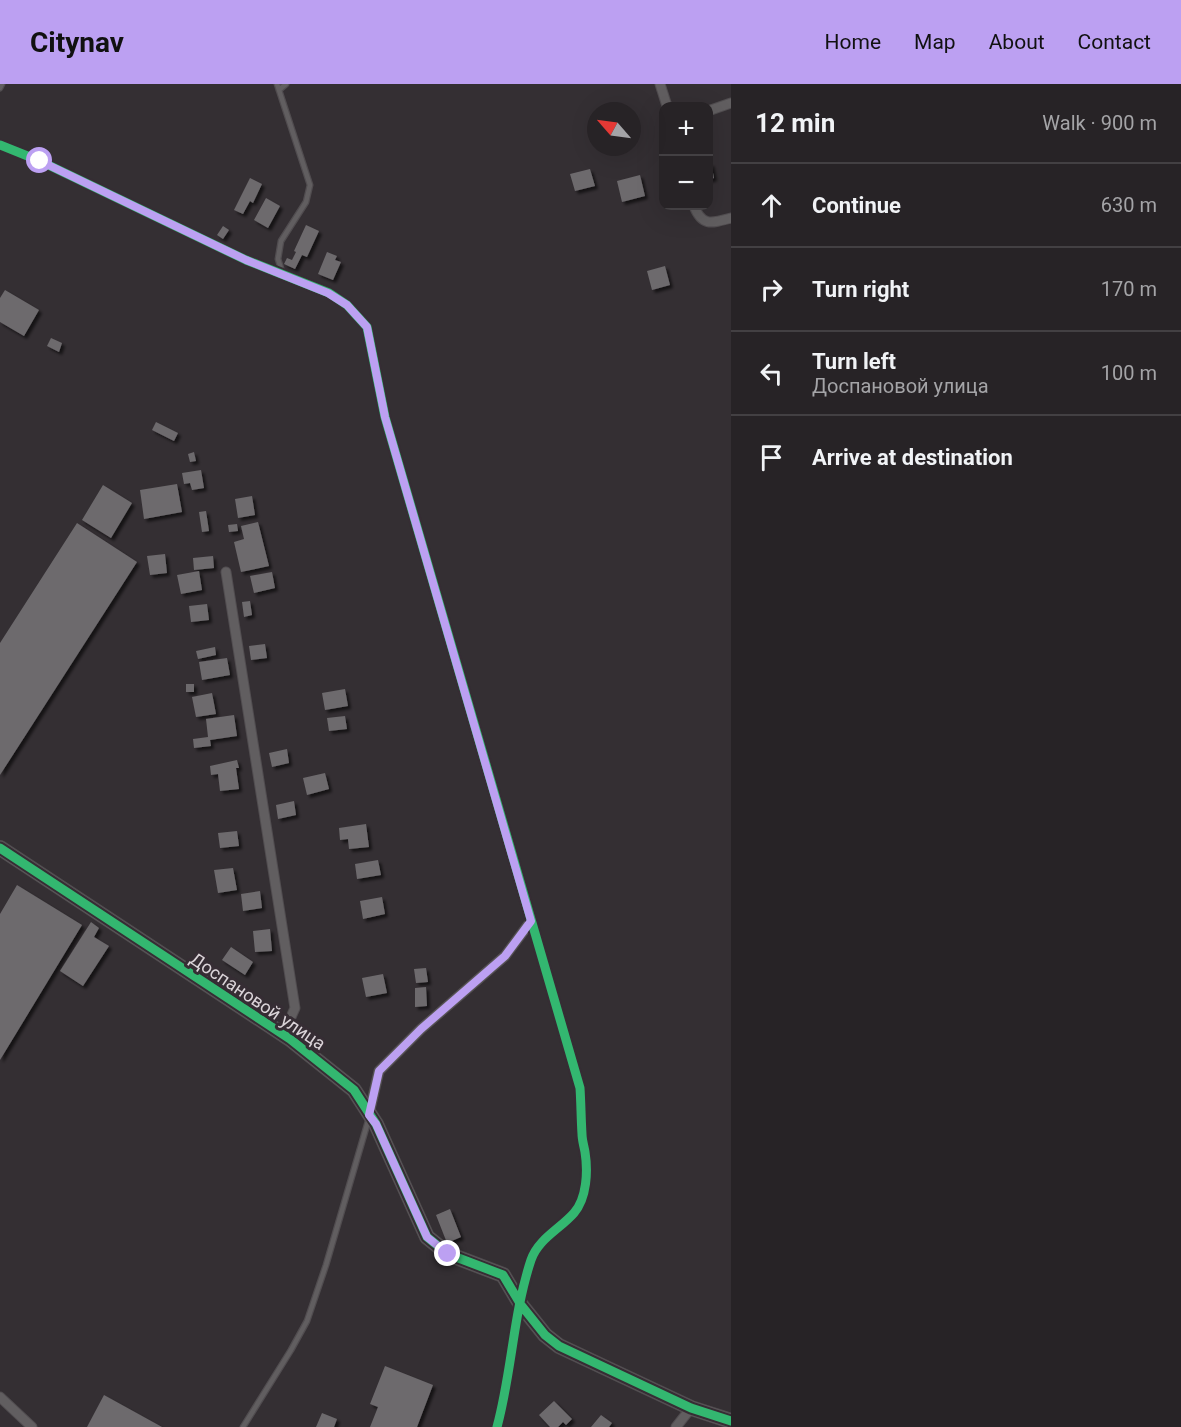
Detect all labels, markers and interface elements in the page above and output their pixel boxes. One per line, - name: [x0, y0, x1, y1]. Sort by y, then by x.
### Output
- text: Citynav: [30, 26, 124, 59]
- text: Home: [825, 30, 881, 54]
- text: Map: [914, 30, 956, 54]
- text: About: [989, 30, 1045, 54]
- text: Contact: [1078, 30, 1151, 54]
- north arrow: [587, 102, 641, 156]
- map controls: [659, 102, 713, 210]
- button: +: [659, 102, 713, 156]
- text: 12 min: [755, 108, 835, 138]
- text: Walk · 900 m: [1042, 111, 1157, 135]
- route start: [26, 147, 52, 173]
- button: −: [659, 156, 713, 210]
- icon: ahead: [755, 189, 788, 222]
- text: Continue: [812, 193, 901, 218]
- text: 630 m: [1101, 193, 1157, 217]
- icon: right: [755, 273, 788, 306]
- text: Turn right: [812, 277, 909, 302]
- text: 170 m: [1101, 277, 1157, 301]
- text: Turn left: [812, 349, 896, 374]
- icon: left: [755, 357, 788, 390]
- text: 100 m: [1101, 361, 1157, 385]
- text: Доспановой улица: [812, 374, 989, 398]
- icon: arrive: [755, 441, 788, 474]
- text: Arrive at destination: [812, 445, 1013, 470]
- street label: Доспановой улица: [186, 948, 330, 1054]
- route end: [434, 1240, 460, 1266]

